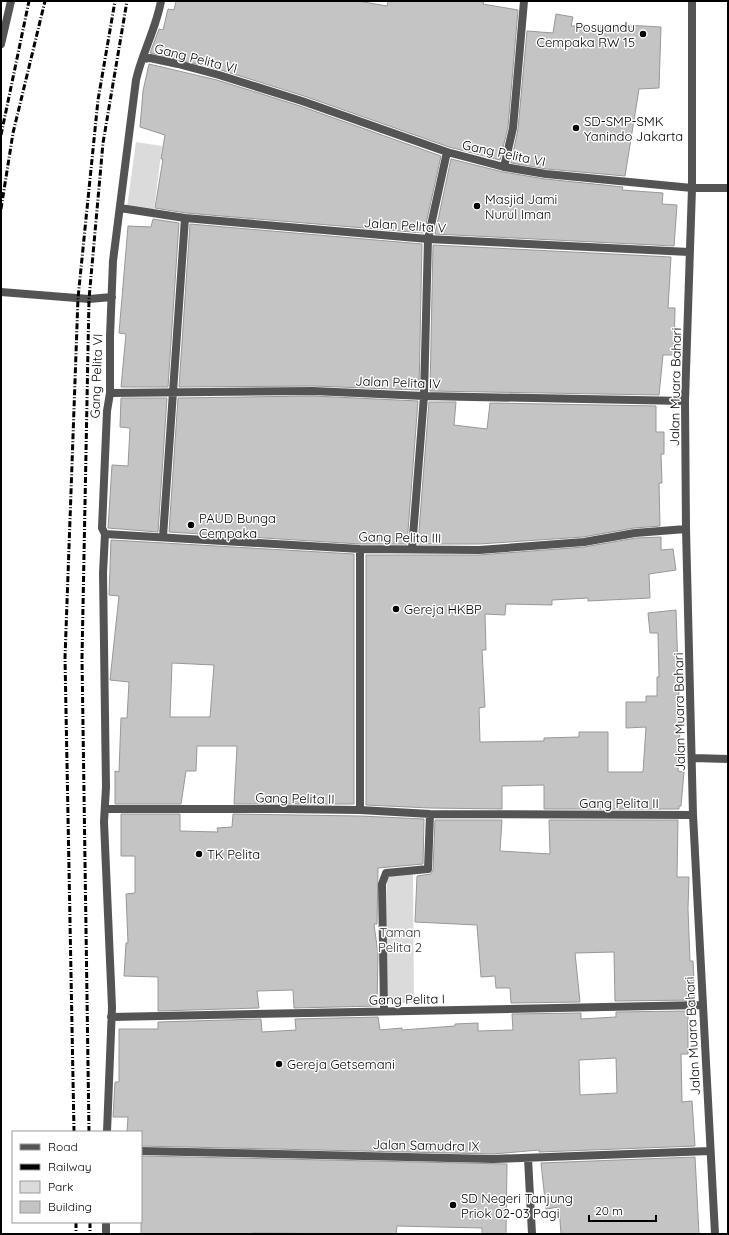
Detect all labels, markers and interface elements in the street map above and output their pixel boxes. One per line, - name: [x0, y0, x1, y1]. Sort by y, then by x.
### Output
- place label: Posyandu Cempaka RW 15: [537, 19, 635, 50]
- marker: Posyandu Cempaka RW 15: [638, 29, 648, 39]
- street label: Gang Pelita VI: [153, 40, 239, 76]
- place label: SD-SMP-SMK Yanindo Jakarta: [584, 113, 683, 144]
- marker: SD-SMP-SMK Yanindo Jakarta: [571, 123, 581, 133]
- street label: Gang Pelita VI: [461, 136, 547, 170]
- place label: Masjid Jami Nurul Iman: [485, 191, 557, 222]
- marker: Masjid Jami Nurul Iman: [472, 201, 482, 211]
- street label: Jalan Pelita V: [363, 214, 447, 236]
- street label: Jalan Muara Bahari: [666, 327, 684, 447]
- street label: Gang Pelita VI: [87, 333, 105, 419]
- street label: Jalan Pelita IV: [355, 373, 441, 392]
- place label: PAUD Bunga Cempaka: [199, 510, 276, 541]
- marker: PAUD Bunga Cempaka: [186, 520, 196, 530]
- street label: Gang Pelita III: [359, 528, 441, 546]
- place label: Gereja HKBP: [404, 601, 482, 617]
- marker: Gereja HKBP: [391, 604, 401, 614]
- street label: Jalan Muara Bahari: [670, 652, 688, 772]
- street label: Gang Pelita II: [255, 789, 335, 807]
- street label: Gang Pelita II: [579, 795, 659, 811]
- place label: TK Pelita: [207, 846, 260, 862]
- marker: TK Pelita: [194, 849, 204, 859]
- park label: Taman Pelita 2: [378, 924, 422, 955]
- street label: Jalan Muara Bahari: [681, 976, 703, 1096]
- street label: Gang Pelita I: [369, 990, 445, 1008]
- place label: Gereja Getsemani: [287, 1056, 395, 1072]
- marker: Gereja Getsemani: [274, 1059, 284, 1069]
- legend: [12, 1131, 142, 1223]
- street label: Jalan Samudra IX: [372, 1136, 480, 1154]
- text: Road: [48, 1139, 78, 1154]
- text: Railway: [48, 1159, 92, 1174]
- text: Park: [48, 1179, 73, 1194]
- place label: SD Negeri Tanjung Priok 02-03 Pagi: [461, 1190, 573, 1221]
- scale bar: [589, 1197, 656, 1223]
- text: Building: [48, 1199, 92, 1214]
- marker: SD Negeri Tanjung Priok 02-03 Pagi: [448, 1200, 458, 1210]
- text: 20 m: [595, 1203, 623, 1218]

